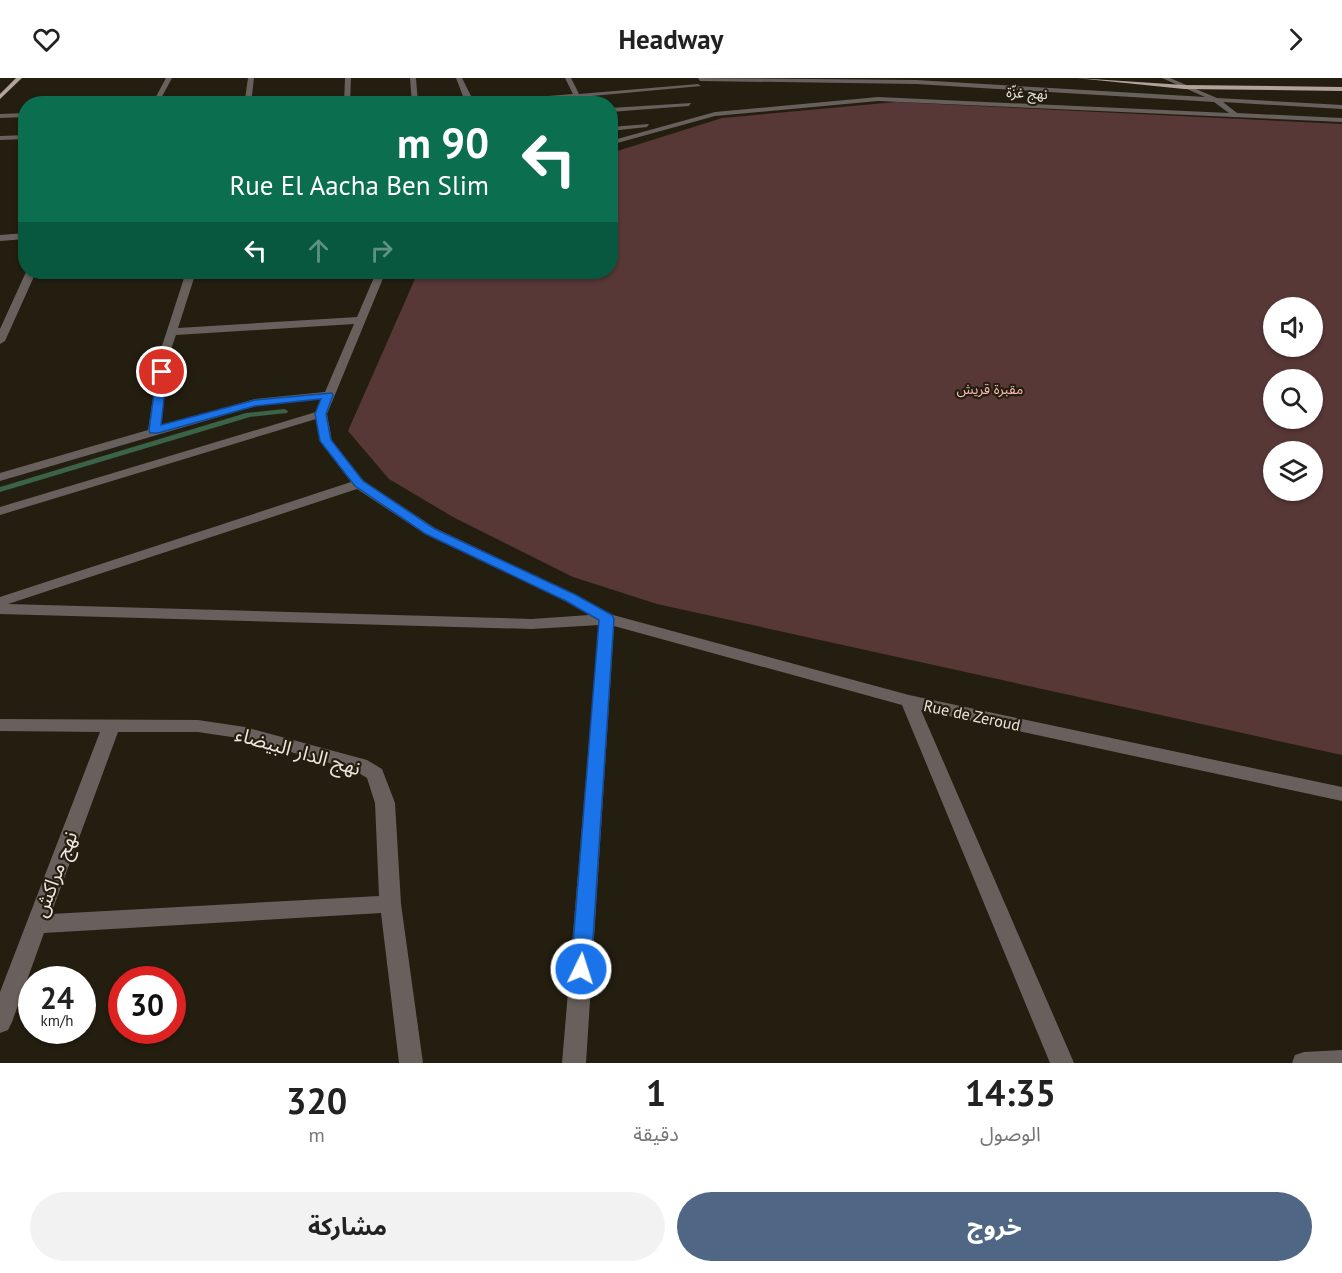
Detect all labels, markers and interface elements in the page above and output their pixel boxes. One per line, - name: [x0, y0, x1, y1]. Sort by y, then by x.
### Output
- text: Headway: [619, 22, 724, 56]
- icon: heart: [30, 23, 63, 56]
- icon: forward: [1279, 23, 1312, 56]
- street label: نهج غزّة: [1006, 83, 1048, 105]
- text: 90 m: [397, 115, 489, 170]
- icon: left: [510, 120, 588, 198]
- text: Rue El Aacha Ben Slim: [229, 168, 489, 202]
- icon: left: [239, 234, 272, 267]
- icon: ahead: [302, 234, 335, 267]
- icon: right: [365, 234, 398, 267]
- map controls: [1263, 297, 1323, 501]
- button: sound: [1263, 297, 1323, 357]
- pin: [136, 346, 187, 397]
- icon: arrive: [145, 355, 178, 388]
- button: search: [1263, 369, 1323, 429]
- park label: مقبرة قريش: [957, 380, 1023, 398]
- button: layers: [1263, 441, 1323, 501]
- street label: Rue de Zeroud: [922, 695, 1022, 735]
- street label: نهج الدار البيضاء: [232, 721, 364, 783]
- street label: نهج مراكش: [27, 827, 85, 921]
- position arrow: [549, 937, 613, 1001]
- speed limit sign: 30: [108, 966, 186, 1044]
- text: 24: [40, 978, 74, 1017]
- text: km/h: [41, 1011, 73, 1030]
- text: 1: [646, 1069, 666, 1116]
- text: 14:35: [965, 1069, 1056, 1116]
- text: 320: [286, 1077, 347, 1124]
- text: دقيقة: [633, 1121, 679, 1147]
- text: الوصول: [980, 1121, 1041, 1147]
- text: m: [308, 1122, 325, 1148]
- button: مشاركة: [30, 1192, 665, 1261]
- button: خروج: [677, 1192, 1312, 1261]

